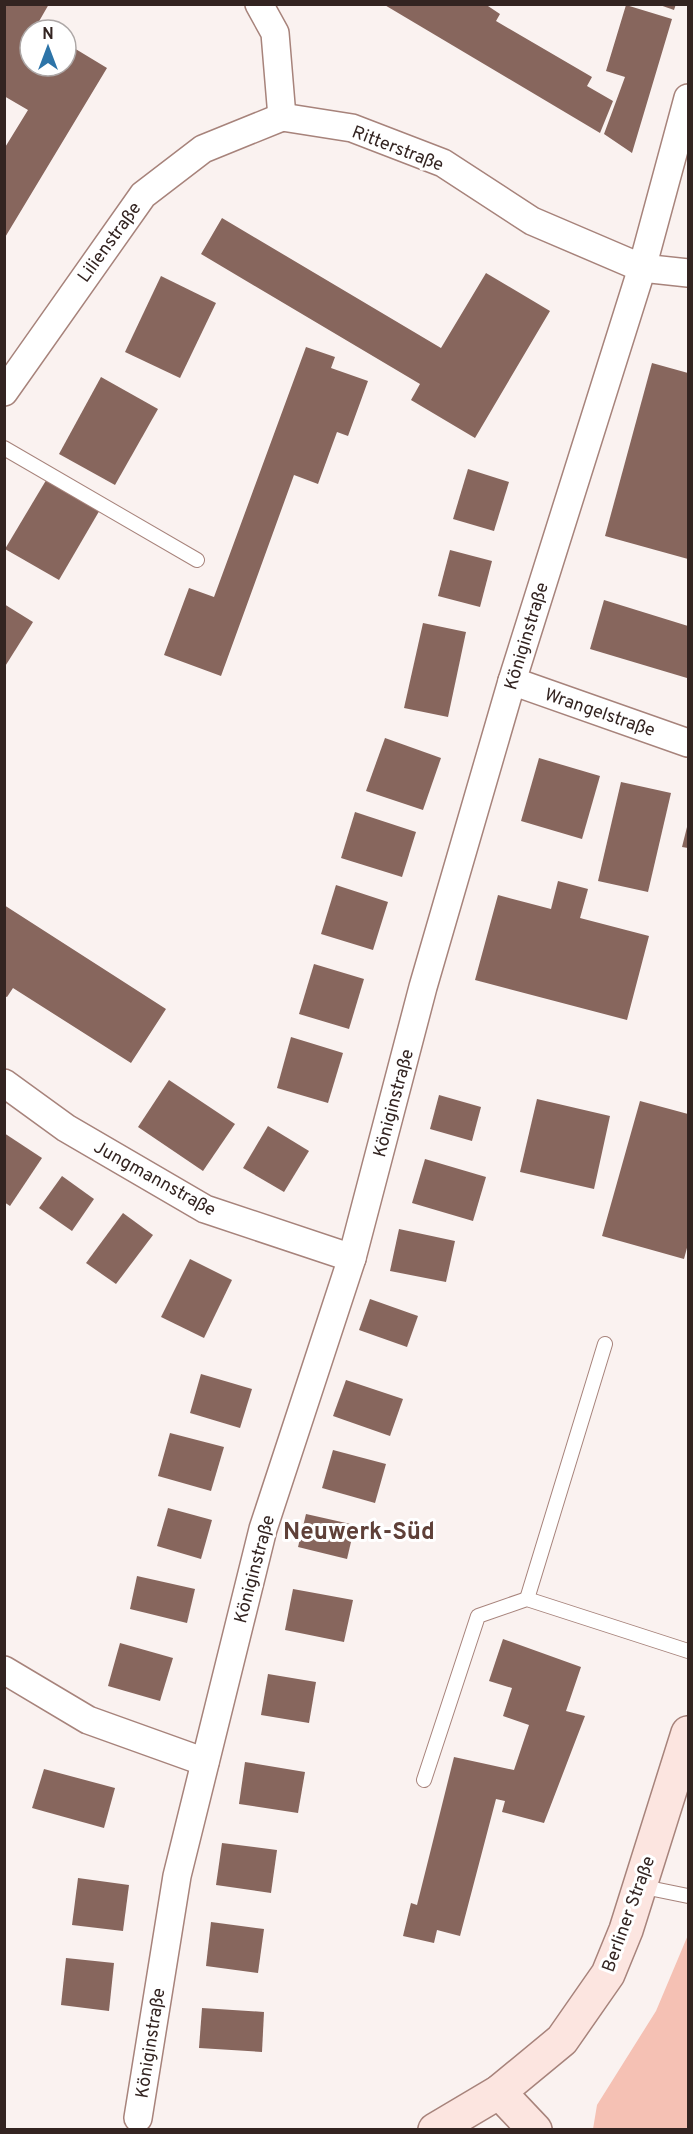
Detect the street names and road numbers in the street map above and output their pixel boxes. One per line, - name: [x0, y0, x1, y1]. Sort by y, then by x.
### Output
- street label: Ritterstraße: [348, 121, 447, 177]
- street label: Lilienstraße: [73, 198, 147, 288]
- street label: Königinstraße: [500, 580, 555, 693]
- street label: Wrangelstraße: [541, 684, 658, 743]
- street label: Königinstraße: [369, 1047, 420, 1160]
- street label: Jungmannstraße: [89, 1136, 219, 1222]
- street label: Königinstraße: [230, 1513, 281, 1626]
- street label: Berliner Straße: [598, 1853, 661, 1976]
- street label: Königinstraße: [131, 1986, 172, 2100]

